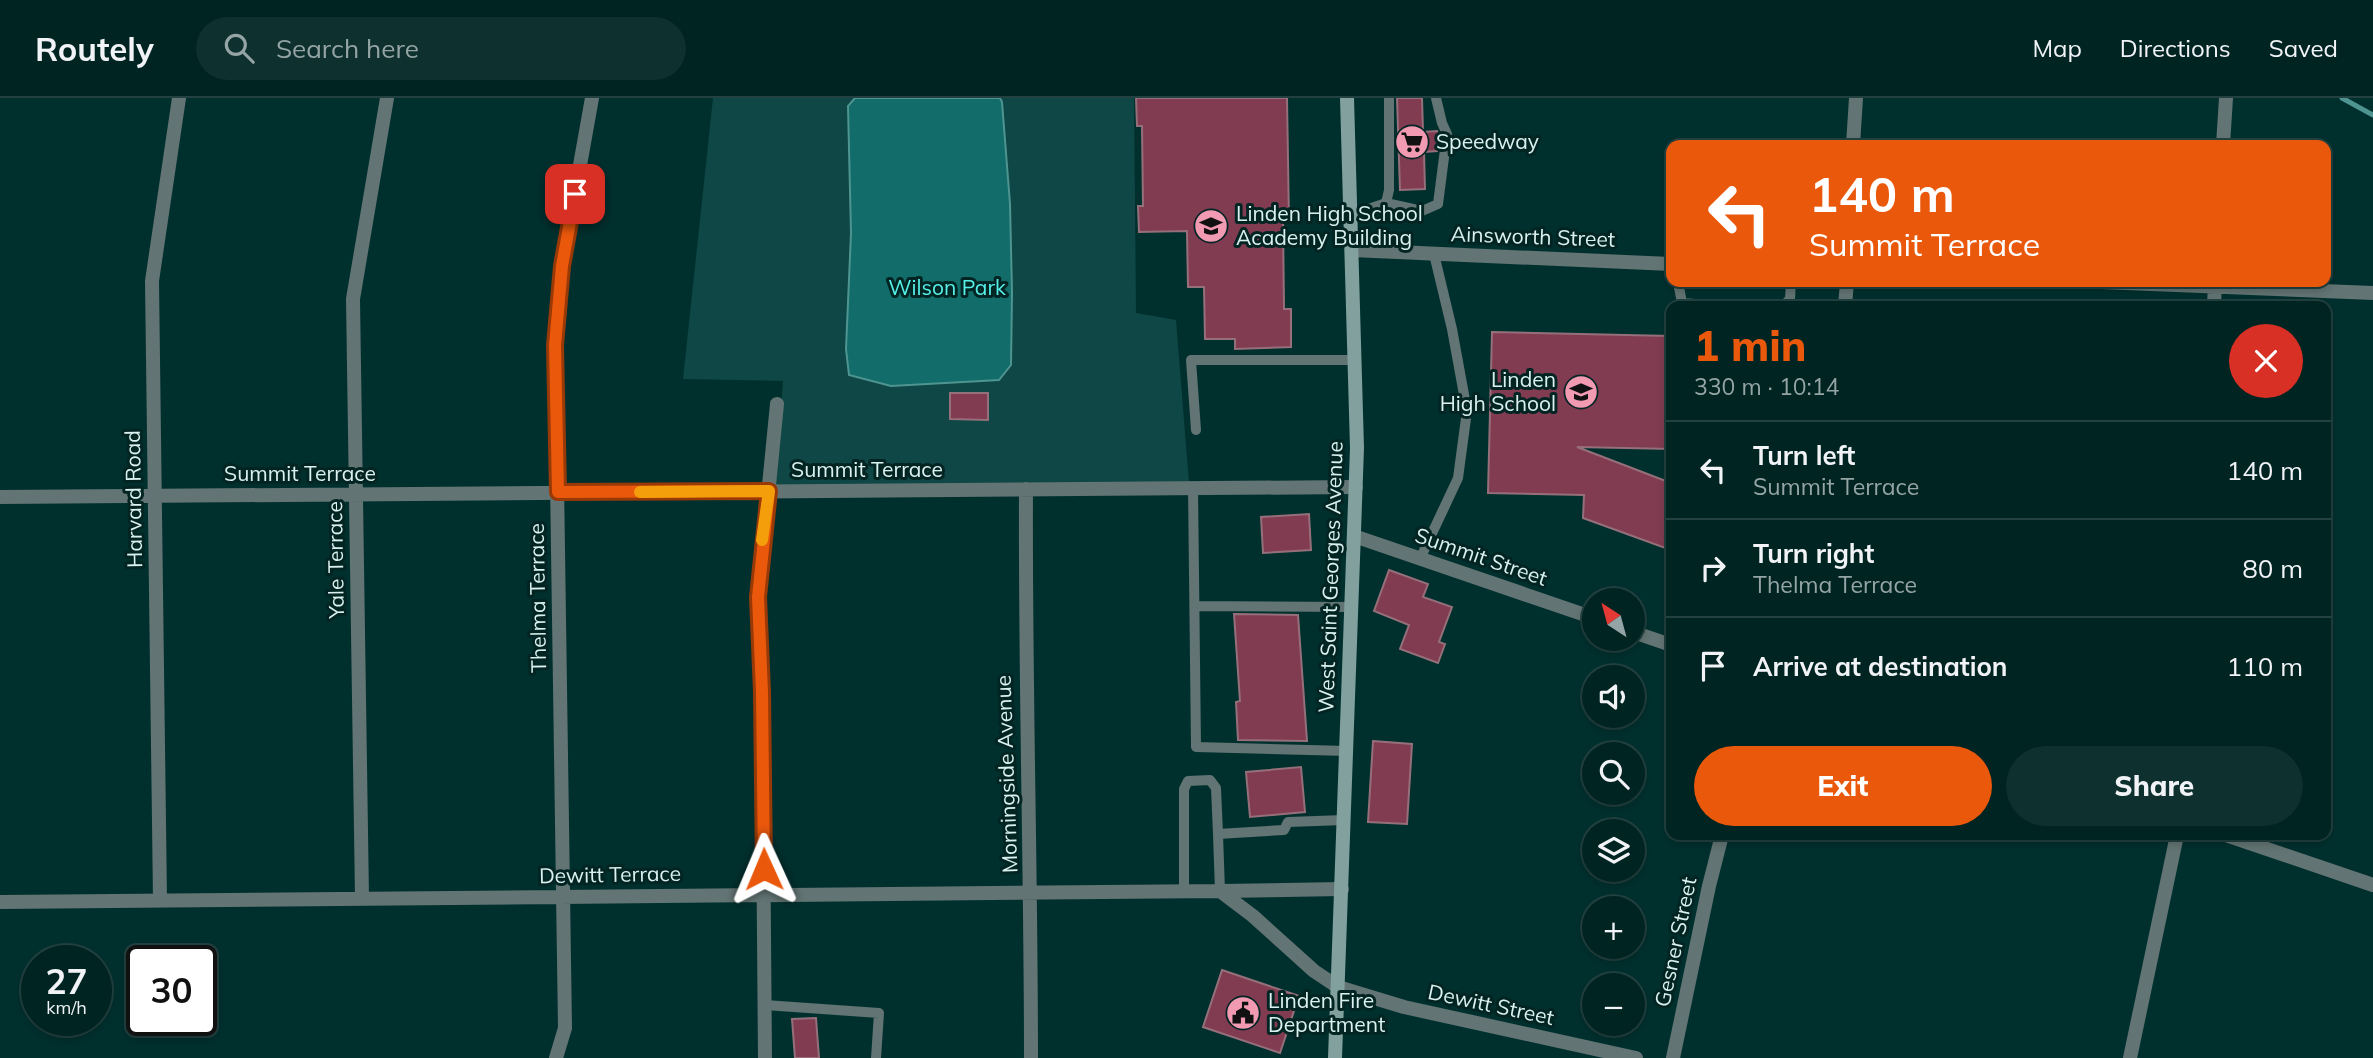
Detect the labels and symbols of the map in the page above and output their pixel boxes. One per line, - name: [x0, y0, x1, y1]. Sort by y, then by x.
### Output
- supermarket icon: Speedway: [1393, 123, 1431, 161]
- place label: Speedway: [1436, 128, 1539, 154]
- pin: [545, 164, 605, 224]
- place label: Linden High School Academy Building: [1236, 200, 1423, 250]
- school or university icon: Linden High School Academy Building: [1192, 207, 1230, 245]
- street label: Ainsworth Street: [1450, 220, 1616, 252]
- park label: Wilson Park: [888, 274, 1006, 300]
- place label: Linden High School: [1440, 366, 1556, 416]
- school or university icon: Linden High School: [1562, 373, 1600, 411]
- street label: Harvard Road: [119, 430, 147, 568]
- street label: West Saint Georges Avenue: [1312, 441, 1348, 713]
- street label: Summit Terrace: [791, 456, 943, 482]
- street label: Summit Terrace: [224, 460, 376, 486]
- street label: Yale Terrace: [321, 501, 349, 620]
- street label: Summit Street: [1412, 521, 1551, 591]
- street label: Thelma Terrace: [523, 523, 551, 673]
- north arrow: [1582, 588, 1645, 651]
- street label: Morningside Avenue: [990, 675, 1022, 873]
- position arrow: [727, 832, 801, 906]
- street label: Dewitt Terrace: [539, 860, 681, 888]
- street label: Gesner Street: [1649, 874, 1701, 1009]
- speed limit sign: 30: [126, 945, 217, 1036]
- street label: Dewitt Street: [1426, 978, 1557, 1030]
- place label: Linden Fire Department: [1268, 987, 1385, 1037]
- public building icon: Linden Fire Department: [1224, 994, 1262, 1032]

